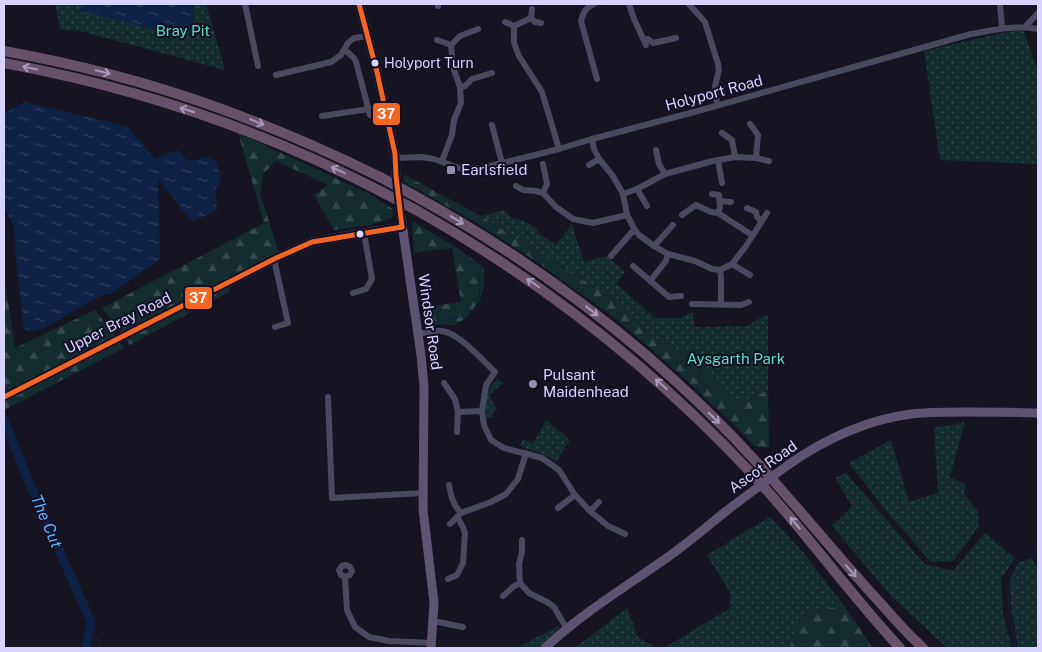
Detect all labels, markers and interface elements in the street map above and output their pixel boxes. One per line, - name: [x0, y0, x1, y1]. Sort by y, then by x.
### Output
- park label: Bray Pit: [156, 22, 210, 39]
- place label: Holyport Turn: [384, 55, 474, 71]
- marker: Holyport Turn: [370, 58, 380, 68]
- one-way arrow: [23, 63, 39, 72]
- one-way arrow: [94, 68, 110, 77]
- street label: Holyport Road: [663, 71, 764, 114]
- line badge: 37: [372, 102, 401, 126]
- one-way arrow: [180, 104, 196, 114]
- text: 37: [377, 106, 395, 122]
- one-way arrow: [249, 118, 264, 128]
- place label: Earlsfield: [461, 161, 527, 178]
- marker: Earlsfield: [445, 164, 457, 176]
- one-way arrow: [331, 165, 346, 174]
- one-way arrow: [450, 216, 464, 226]
- unlabelled marker: [355, 229, 365, 239]
- street label: Windsor Road: [415, 273, 446, 371]
- one-way arrow: [526, 278, 540, 288]
- line badge: 37: [184, 286, 213, 310]
- street label: Upper Bray Road: [62, 288, 174, 357]
- text: 37: [189, 290, 207, 306]
- one-way arrow: [585, 306, 598, 317]
- park label: Aysgarth Park: [687, 350, 785, 367]
- place label: Pulsant Maidenhead: [543, 366, 629, 400]
- marker: Pulsant Maidenhead: [527, 378, 539, 390]
- one-way arrow: [654, 378, 667, 390]
- one-way arrow: [708, 412, 720, 424]
- street label: Ascot Road: [725, 437, 800, 496]
- water label: The Cut: [27, 492, 66, 551]
- one-way arrow: [789, 517, 801, 530]
- one-way arrow: [845, 565, 856, 578]

